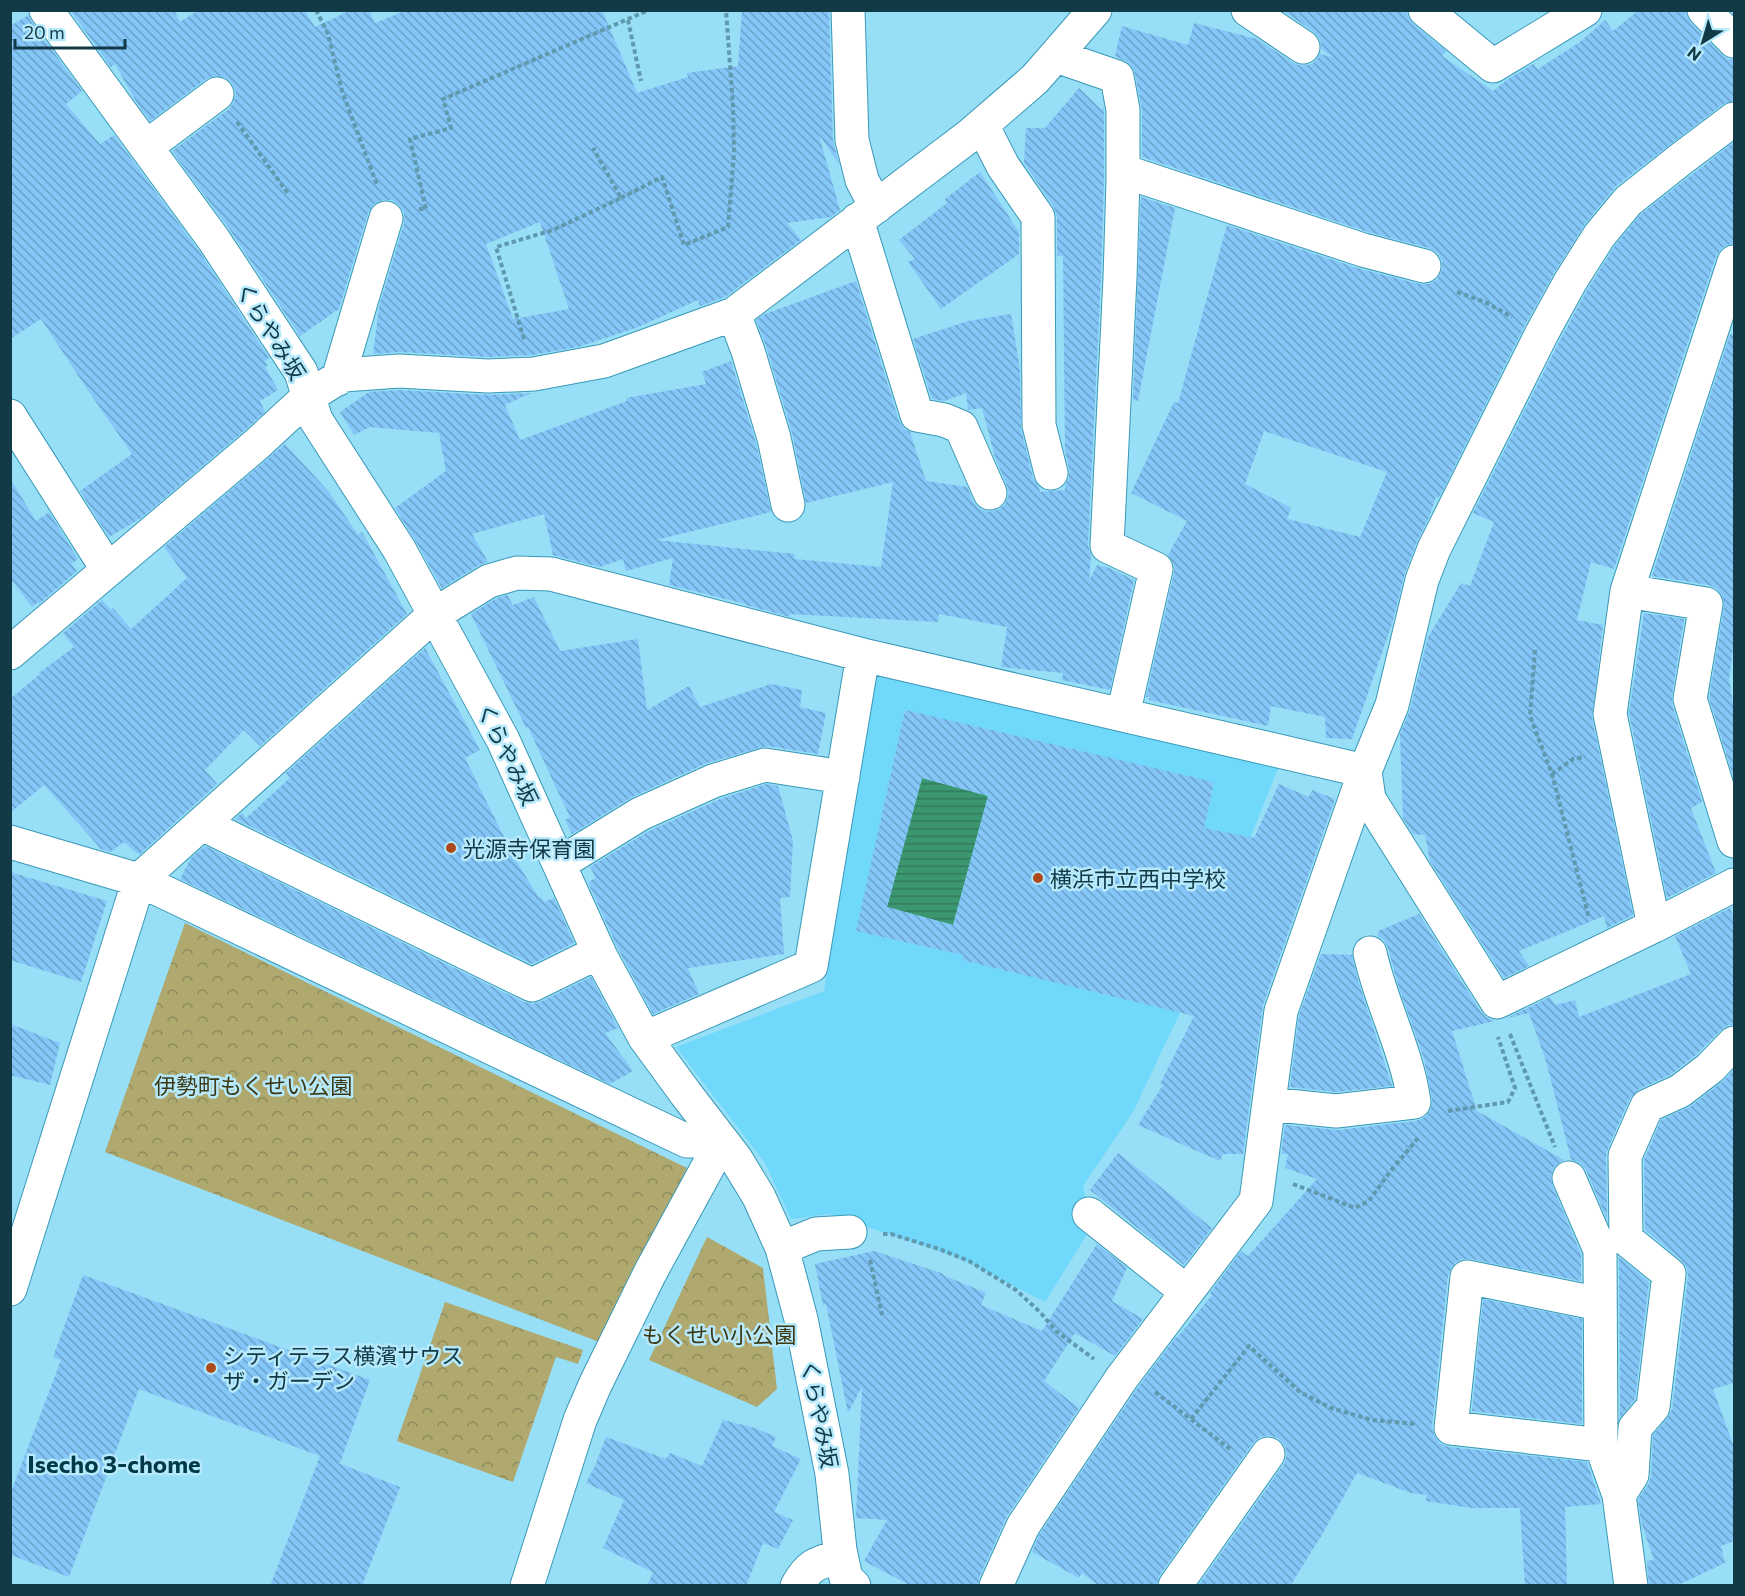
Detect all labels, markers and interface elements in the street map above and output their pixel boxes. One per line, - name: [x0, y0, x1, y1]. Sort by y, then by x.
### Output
- scale bar: [15, 12, 124, 50]
- north arrow: [1673, 12, 1733, 72]
- text: 20 m: [24, 21, 65, 43]
- text: N: [1683, 43, 1704, 66]
- street label: くらやみ坂: [230, 277, 312, 385]
- street label: くらやみ坂: [472, 699, 544, 809]
- place label: 光源寺保育園: [463, 835, 595, 862]
- marker: 光源寺保育園: [444, 841, 458, 855]
- place label: 横浜市立西中学校: [1050, 865, 1226, 892]
- marker: 横浜市立西中学校: [1031, 871, 1045, 885]
- park label: 伊勢町もくせい公園: [154, 1072, 352, 1099]
- park label: もくせい小公園: [642, 1321, 796, 1348]
- place label: シティテラス横濱サウス ザ・ガーデン: [223, 1342, 463, 1394]
- street label: くらやみ坂: [796, 1357, 844, 1471]
- marker: シティテラス横濱サウス ザ・ガーデン: [204, 1361, 218, 1375]
- district label: Isecho 3-chome: [27, 1449, 201, 1478]

